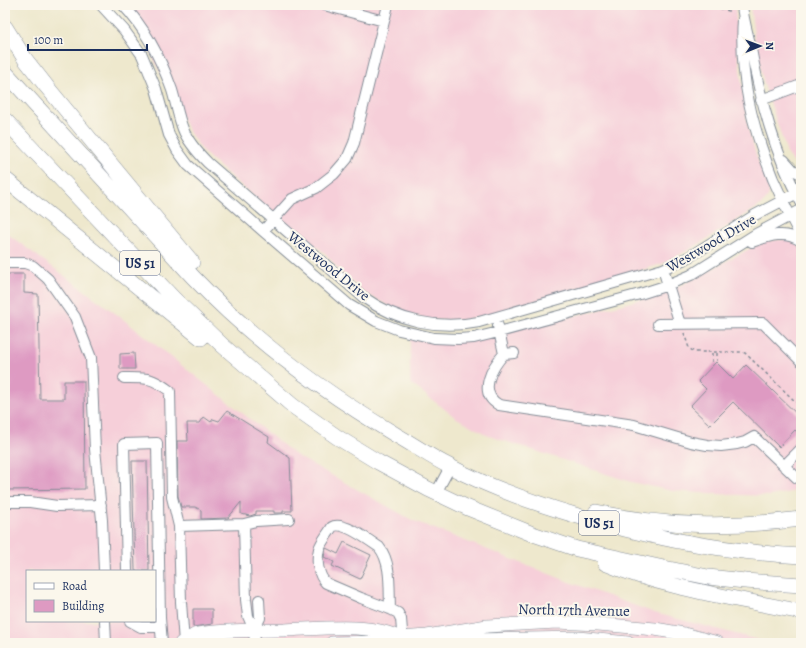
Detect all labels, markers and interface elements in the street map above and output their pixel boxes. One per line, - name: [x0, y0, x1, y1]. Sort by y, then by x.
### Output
- scale bar: [28, 26, 147, 52]
- north arrow: [740, 26, 780, 66]
- text: 100 m: [34, 32, 63, 48]
- text: N: [762, 42, 777, 50]
- street label: Westwood Drive: [662, 209, 760, 277]
- street label: Westwood Drive: [283, 226, 375, 306]
- road number: US 51: [120, 251, 160, 275]
- road number: US 51: [579, 511, 619, 535]
- legend: [26, 570, 156, 622]
- text: Road: [62, 578, 88, 594]
- text: Building: [62, 598, 104, 614]
- street label: North 17th Avenue: [518, 599, 630, 621]

